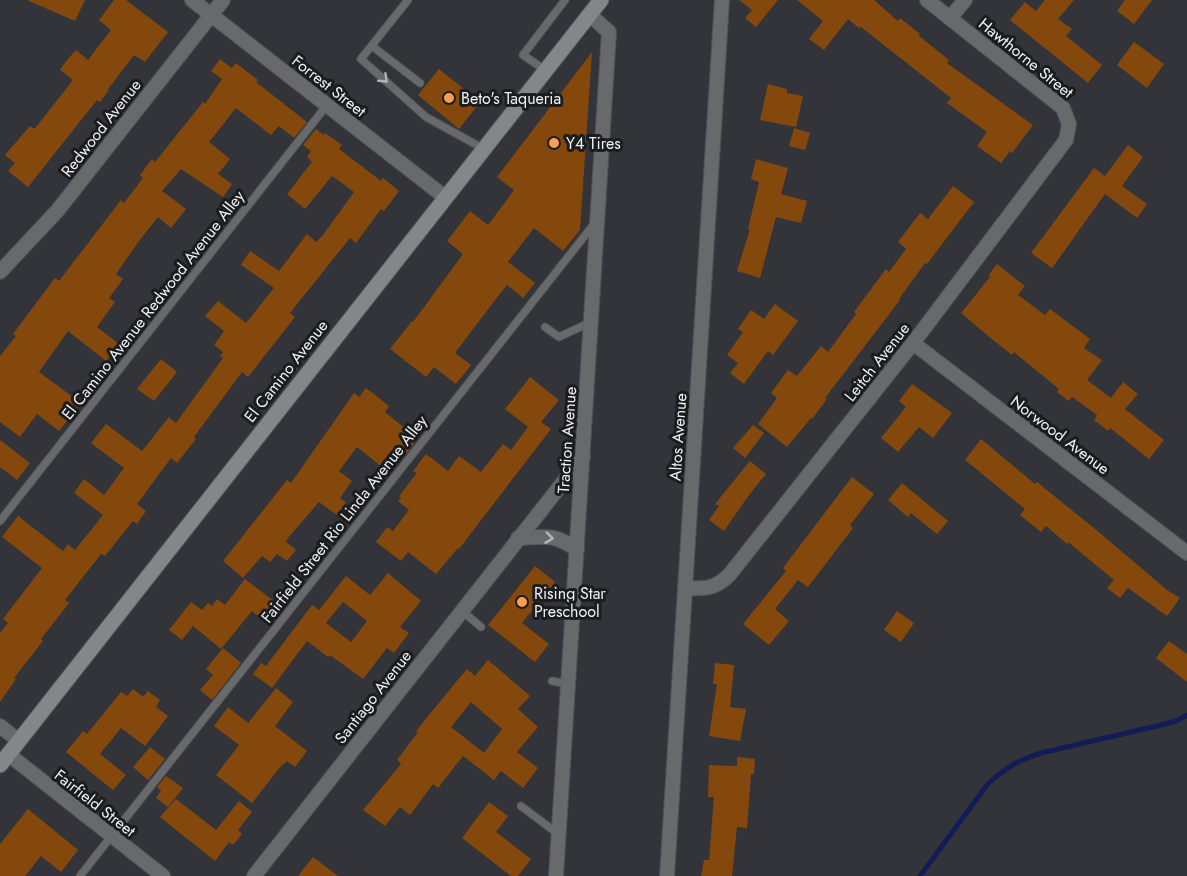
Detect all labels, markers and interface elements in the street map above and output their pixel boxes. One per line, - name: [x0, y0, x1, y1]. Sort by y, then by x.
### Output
- street label: Hawthorne Street: [974, 13, 1078, 104]
- street label: Forrest Street: [287, 50, 371, 122]
- one-way arrow: [376, 72, 387, 83]
- street label: Redwood Avenue: [56, 74, 146, 182]
- place label: Beto's Taqueria: [461, 87, 561, 110]
- marker: Beto's Taqueria: [442, 91, 456, 105]
- place label: Y4 Tires: [566, 132, 621, 155]
- marker: Y4 Tires: [547, 136, 561, 150]
- street label: El Camino Avenue Redwood Avenue Alley: [56, 185, 250, 424]
- street label: El Camino Avenue: [239, 315, 333, 427]
- street label: Leitch Avenue: [839, 318, 915, 406]
- street label: Traction Avenue: [552, 386, 582, 494]
- street label: Norwood Avenue: [1006, 390, 1114, 480]
- street label: Altos Avenue: [663, 392, 693, 482]
- street label: Fairfield Street Rio Linda Avenue Alley: [255, 409, 433, 628]
- one-way arrow: [544, 531, 554, 543]
- place label: Rising Star Preschool: [534, 582, 606, 623]
- marker: Rising Star Preschool: [515, 595, 529, 609]
- street label: Santiago Avenue: [329, 645, 417, 749]
- street label: Fairfield Street: [49, 764, 141, 842]

